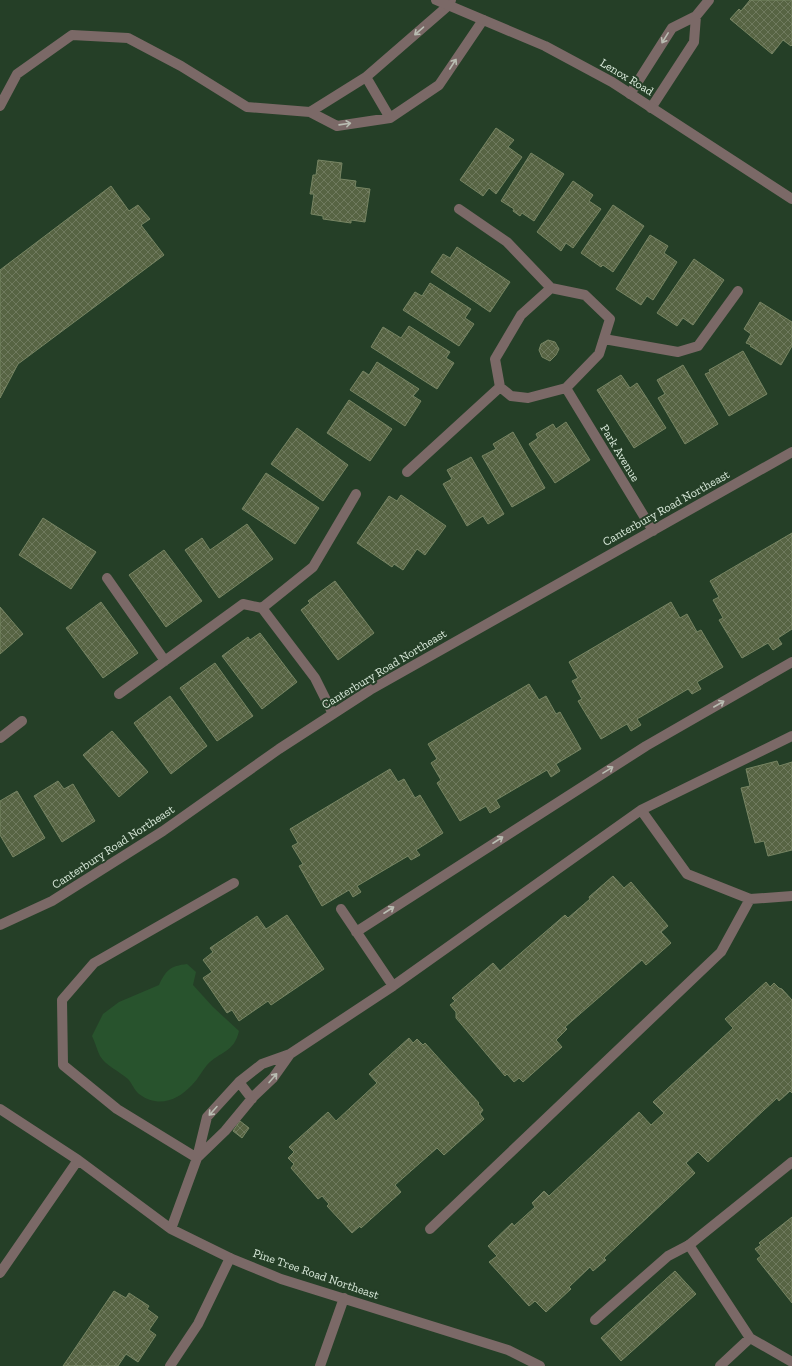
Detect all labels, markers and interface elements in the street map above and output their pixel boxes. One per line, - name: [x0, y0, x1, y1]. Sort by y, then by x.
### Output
- one-way arrow: [414, 26, 424, 36]
- one-way arrow: [661, 32, 669, 44]
- street label: Lenox Road: [598, 56, 657, 99]
- one-way arrow: [450, 58, 458, 70]
- one-way arrow: [338, 120, 351, 128]
- street label: Park Avenue: [597, 422, 643, 484]
- street label: Canterbury Road Northeast: [600, 467, 732, 549]
- street label: Canterbury Road Northeast: [319, 626, 449, 712]
- one-way arrow: [713, 699, 725, 707]
- one-way arrow: [602, 766, 613, 774]
- street label: Canterbury Road Northeast: [49, 802, 177, 892]
- one-way arrow: [492, 836, 503, 844]
- one-way arrow: [383, 906, 395, 914]
- one-way arrow: [268, 1072, 277, 1083]
- one-way arrow: [208, 1106, 217, 1116]
- street label: Pine Tree Road Northeast: [251, 1246, 381, 1302]

